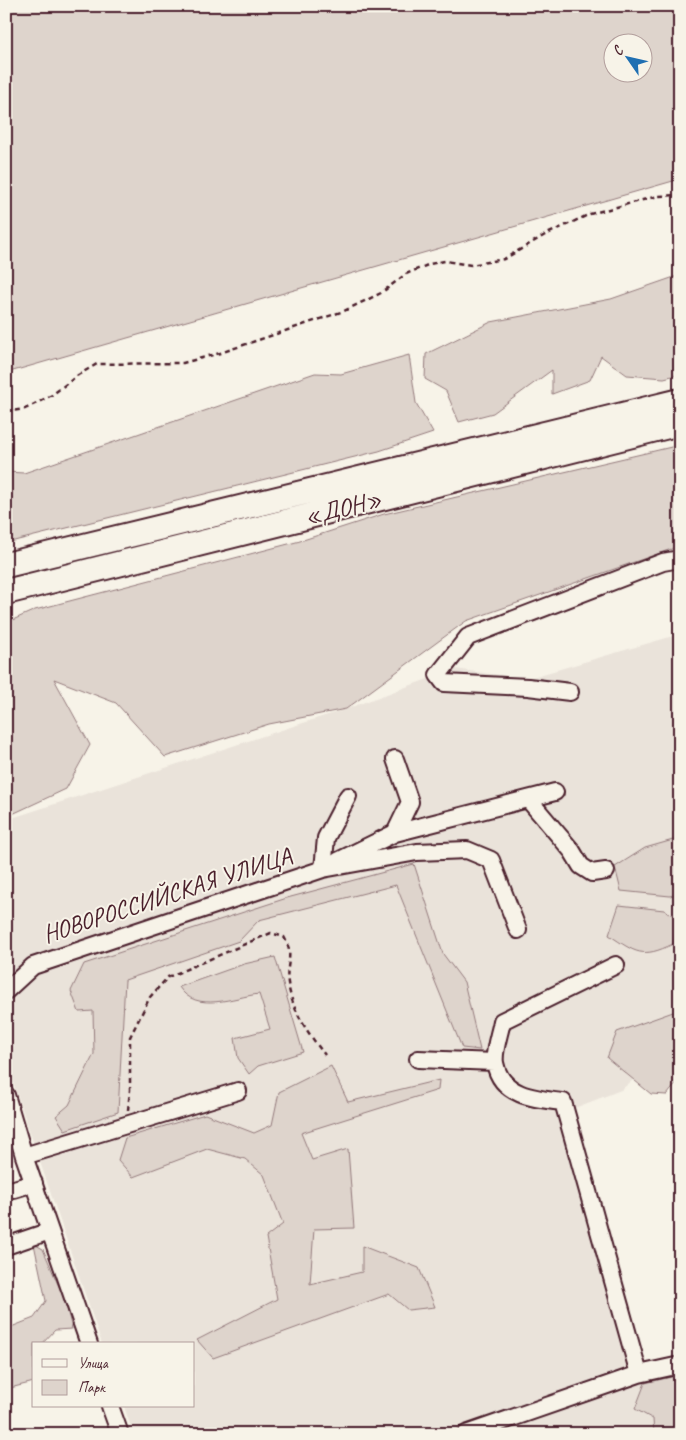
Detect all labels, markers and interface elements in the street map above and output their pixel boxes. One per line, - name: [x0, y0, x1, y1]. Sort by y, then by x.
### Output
- north arrow: [604, 32, 654, 82]
- text: С: [609, 42, 628, 59]
- street label: «ДОН»: [301, 483, 385, 533]
- street label: НОВОРОССИЙСКАЯ УЛИЦА: [39, 840, 296, 950]
- legend: [32, 1342, 195, 1408]
- text: Улица: [78, 1354, 109, 1373]
- text: Парк: [78, 1378, 106, 1397]

